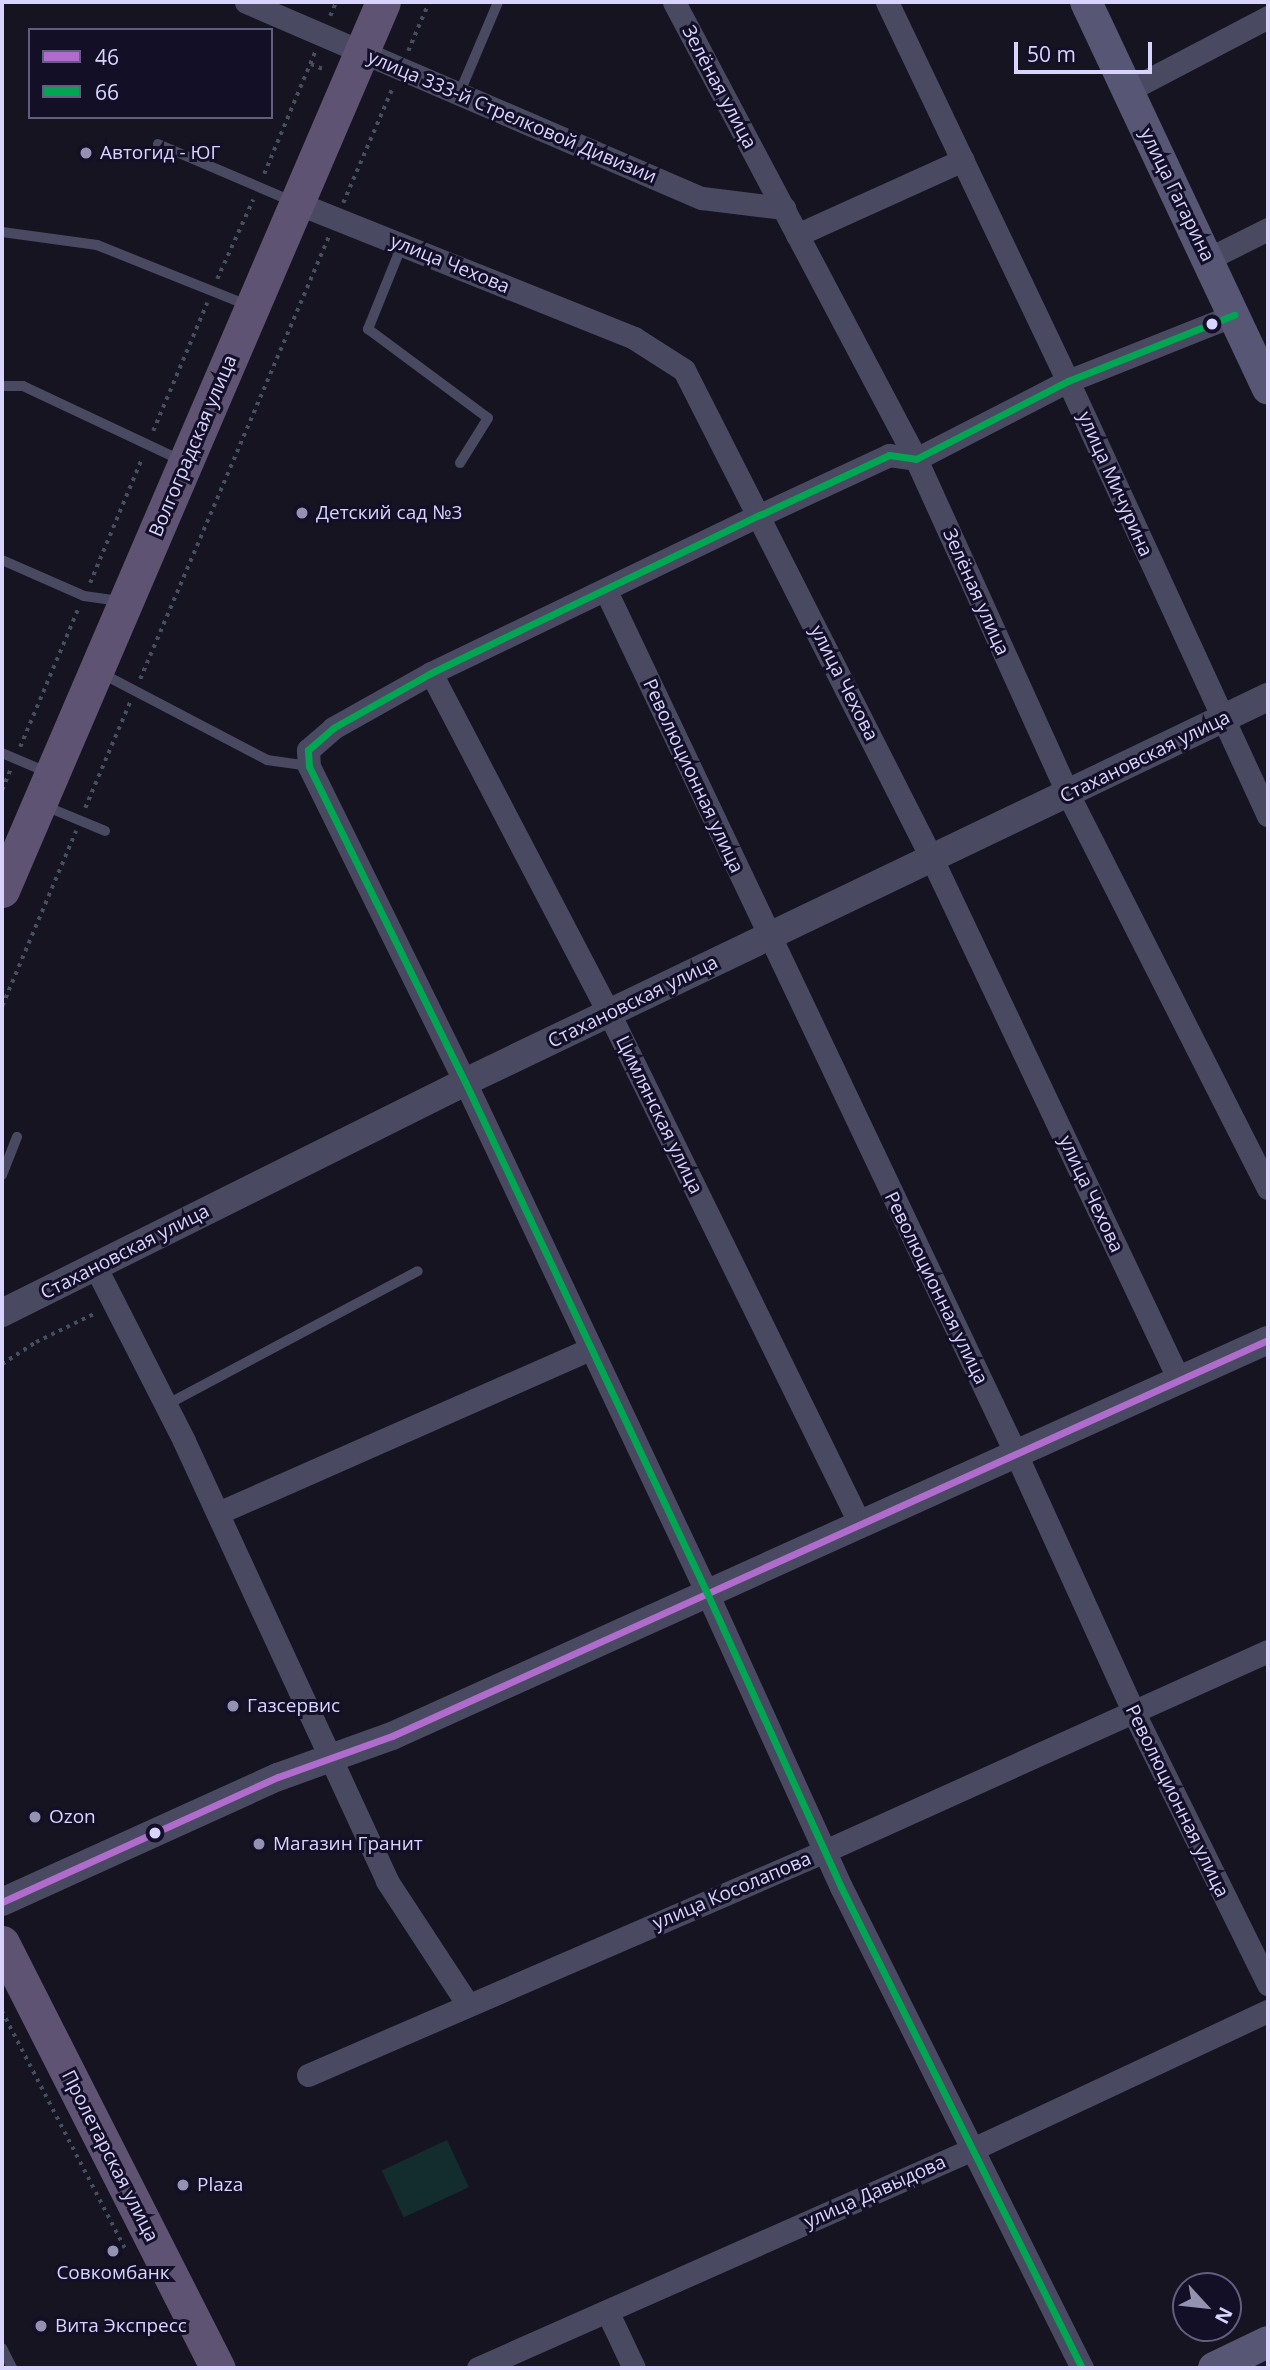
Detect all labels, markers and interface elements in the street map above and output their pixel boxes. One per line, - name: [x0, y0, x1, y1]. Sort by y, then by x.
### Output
- street label: Зелёная улица: [677, 21, 761, 153]
- legend: [28, 28, 273, 119]
- scale bar: [1018, 28, 1156, 72]
- text: 50 m: [1027, 40, 1076, 68]
- text: 46: [95, 43, 119, 71]
- street label: улица 333-й Стрелковой Дивизии: [364, 46, 660, 188]
- text: 66: [95, 78, 119, 106]
- street label: улица Гагарина: [1135, 125, 1219, 265]
- place label: Автогид - ЮГ: [100, 142, 220, 164]
- marker: Автогид - ЮГ: [78, 145, 94, 161]
- street label: улица Чехова: [387, 230, 513, 298]
- unlabelled marker: [1205, 317, 1219, 331]
- street label: Волгоградская улица: [144, 352, 242, 540]
- street label: улица Мичурина: [1073, 408, 1157, 560]
- place label: Детский сад №3: [316, 502, 462, 524]
- marker: Детский сад №3: [294, 505, 310, 521]
- street label: Зелёная улица: [938, 525, 1014, 659]
- street label: улица Чехова: [805, 621, 883, 745]
- street label: Революционная улица: [638, 675, 748, 877]
- street label: Стахановская улица: [1056, 706, 1234, 808]
- street label: Стахановская улица: [544, 951, 722, 1053]
- street label: Цимлянская улица: [611, 1032, 707, 1198]
- street label: улица Чехова: [1054, 1132, 1128, 1256]
- street label: Революционная улица: [879, 1188, 993, 1388]
- street label: Стахановская улица: [37, 1200, 213, 1304]
- place label: Газсервис: [247, 1695, 340, 1717]
- marker: Газсервис: [225, 1698, 241, 1714]
- street label: Революционная улица: [1120, 1701, 1234, 1901]
- place label: Ozon: [49, 1806, 96, 1828]
- marker: Ozon: [27, 1809, 43, 1825]
- unlabelled marker: [148, 1826, 162, 1840]
- place label: Магазин Гранит: [273, 1833, 423, 1855]
- marker: Магазин Гранит: [251, 1836, 267, 1852]
- street label: улица Косолапова: [650, 1847, 814, 1935]
- street label: Пролетарская улица: [57, 2066, 163, 2246]
- street label: улица Давыдова: [801, 2151, 949, 2233]
- place label: Plaza: [197, 2174, 243, 2196]
- marker: Plaza: [175, 2177, 191, 2193]
- marker: Совкомбанк: [105, 2243, 121, 2259]
- place label: Совкомбанк: [56, 2262, 170, 2284]
- north arrow: [1172, 2272, 1242, 2342]
- text: N: [1209, 2303, 1239, 2328]
- place label: Вита Экспресс: [55, 2315, 187, 2337]
- marker: Вита Экспресс: [33, 2318, 49, 2334]

